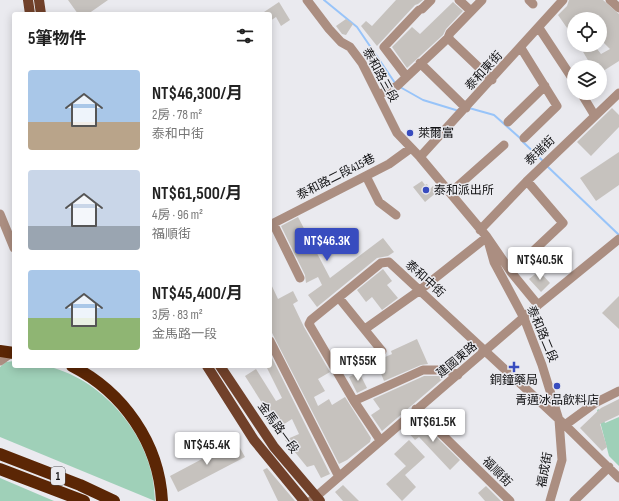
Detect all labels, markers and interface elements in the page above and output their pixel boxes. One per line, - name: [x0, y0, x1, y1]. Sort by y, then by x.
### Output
- map controls: [567, 12, 607, 100]
- button: locate: [567, 12, 607, 52]
- icon: filters: [234, 25, 256, 47]
- text: 5筆物件: [28, 29, 86, 49]
- street label: 泰和路三段: [359, 45, 401, 105]
- street label: 泰和東街: [462, 48, 506, 94]
- button: layers: [567, 60, 607, 100]
- text: NT$46,300/月: [152, 84, 243, 104]
- icon: home: [60, 86, 108, 134]
- text: 2房 · 78 m²: [152, 107, 202, 123]
- text: 泰和中街: [152, 126, 204, 142]
- place label: 萊爾富: [418, 126, 454, 141]
- marker: 萊爾富: [405, 128, 415, 138]
- street label: 泰瑞街: [522, 133, 558, 169]
- street label: 泰和路二段415巷: [294, 151, 378, 203]
- place label: 泰和派出所: [434, 183, 494, 198]
- text: NT$61,500/月: [152, 184, 242, 204]
- marker: 泰和派出所: [421, 185, 431, 195]
- icon: home: [60, 186, 108, 234]
- text: 4房 · 96 m²: [152, 207, 203, 223]
- text: 福順街: [152, 226, 191, 242]
- pin: NT$46.3K: [286, 228, 368, 262]
- text: NT$46.3K: [304, 233, 350, 249]
- pin: NT$40.5K: [499, 247, 581, 281]
- text: NT$40.5K: [517, 252, 563, 268]
- street label: 泰和中街: [402, 257, 448, 301]
- text: NT$45,400/月: [152, 284, 243, 304]
- icon: home: [60, 286, 108, 334]
- street label: 泰和路二段: [523, 303, 561, 365]
- text: 3房 · 83 m²: [152, 307, 203, 323]
- text: 金馬路一段: [152, 326, 217, 342]
- street label: 建國東路: [434, 339, 480, 381]
- pin: NT$55K: [325, 348, 391, 382]
- text: NT$55K: [339, 353, 377, 369]
- marker: 銅鐘藥局: [509, 362, 519, 372]
- place label: 銅鐘藥局: [490, 373, 538, 388]
- marker: 青邁冰品飲料店: [552, 381, 562, 391]
- place label: 青邁冰品飲料店: [515, 393, 599, 408]
- street label: 金馬路一段: [254, 399, 302, 457]
- pin: NT$61.5K: [392, 409, 474, 443]
- text: NT$61.5K: [410, 414, 456, 430]
- pin: NT$45.4K: [166, 432, 248, 466]
- text: NT$45.4K: [184, 437, 230, 453]
- street label: 福成街: [534, 451, 556, 489]
- street label: 福順街: [479, 454, 515, 490]
- road number: 1: [51, 467, 65, 485]

